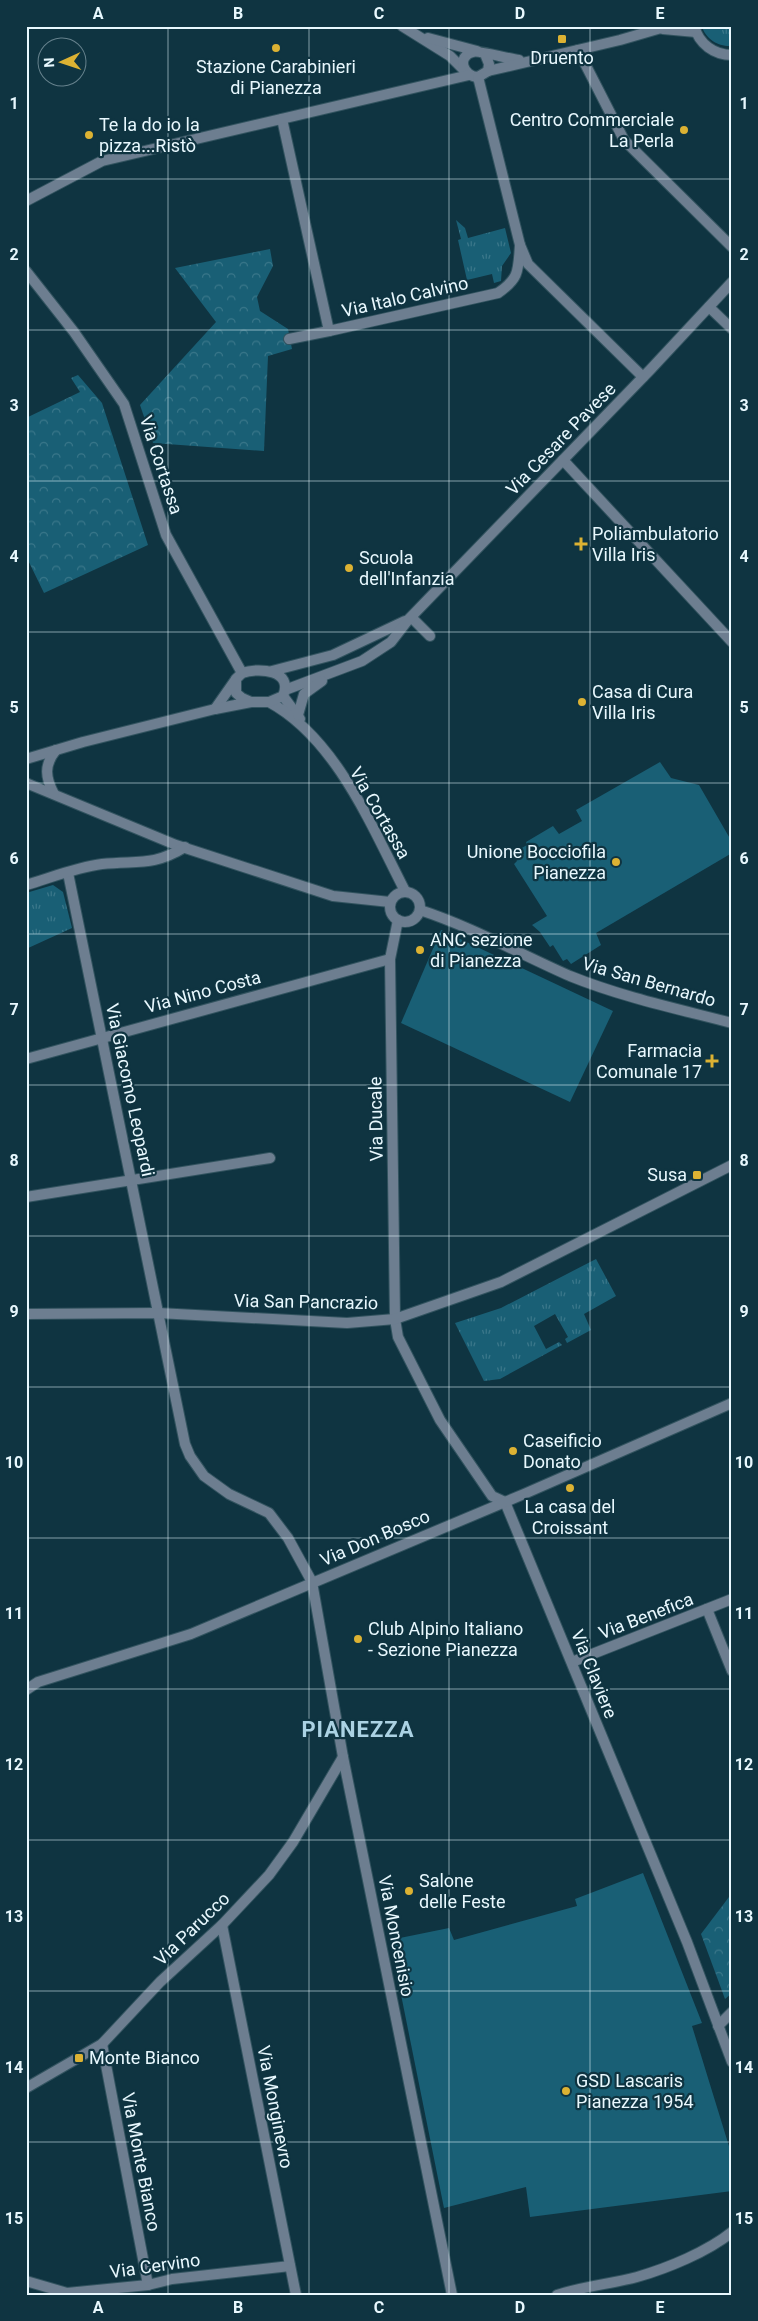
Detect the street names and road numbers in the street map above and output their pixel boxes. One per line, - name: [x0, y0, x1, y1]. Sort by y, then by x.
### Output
- street label: Via Italo Calvino: [340, 272, 470, 321]
- street label: Via Cesare Pavese: [502, 378, 620, 499]
- street label: Via Cortassa: [136, 413, 187, 517]
- street label: Via Cortassa: [346, 763, 415, 862]
- street label: Via San Bernardo: [580, 952, 718, 1011]
- street label: Via Nino Costa: [143, 966, 263, 1017]
- street label: Via Giacomo Leopardi: [102, 1001, 159, 1178]
- street label: Via Ducale: [364, 1076, 387, 1162]
- street label: Via San Pancrazio: [234, 1290, 378, 1313]
- street label: Via Don Bosco: [317, 1505, 433, 1570]
- street label: Via Benefica: [596, 1588, 696, 1643]
- street label: Via Claviere: [567, 1626, 622, 1721]
- street label: Via Moncenisio: [374, 1873, 419, 1998]
- street label: Via Parucco: [150, 1888, 234, 1970]
- street label: Via Monginevro: [253, 2044, 298, 2170]
- street label: Via Monte Bianco: [118, 2091, 165, 2233]
- street label: Via Cervino: [108, 2249, 201, 2282]

